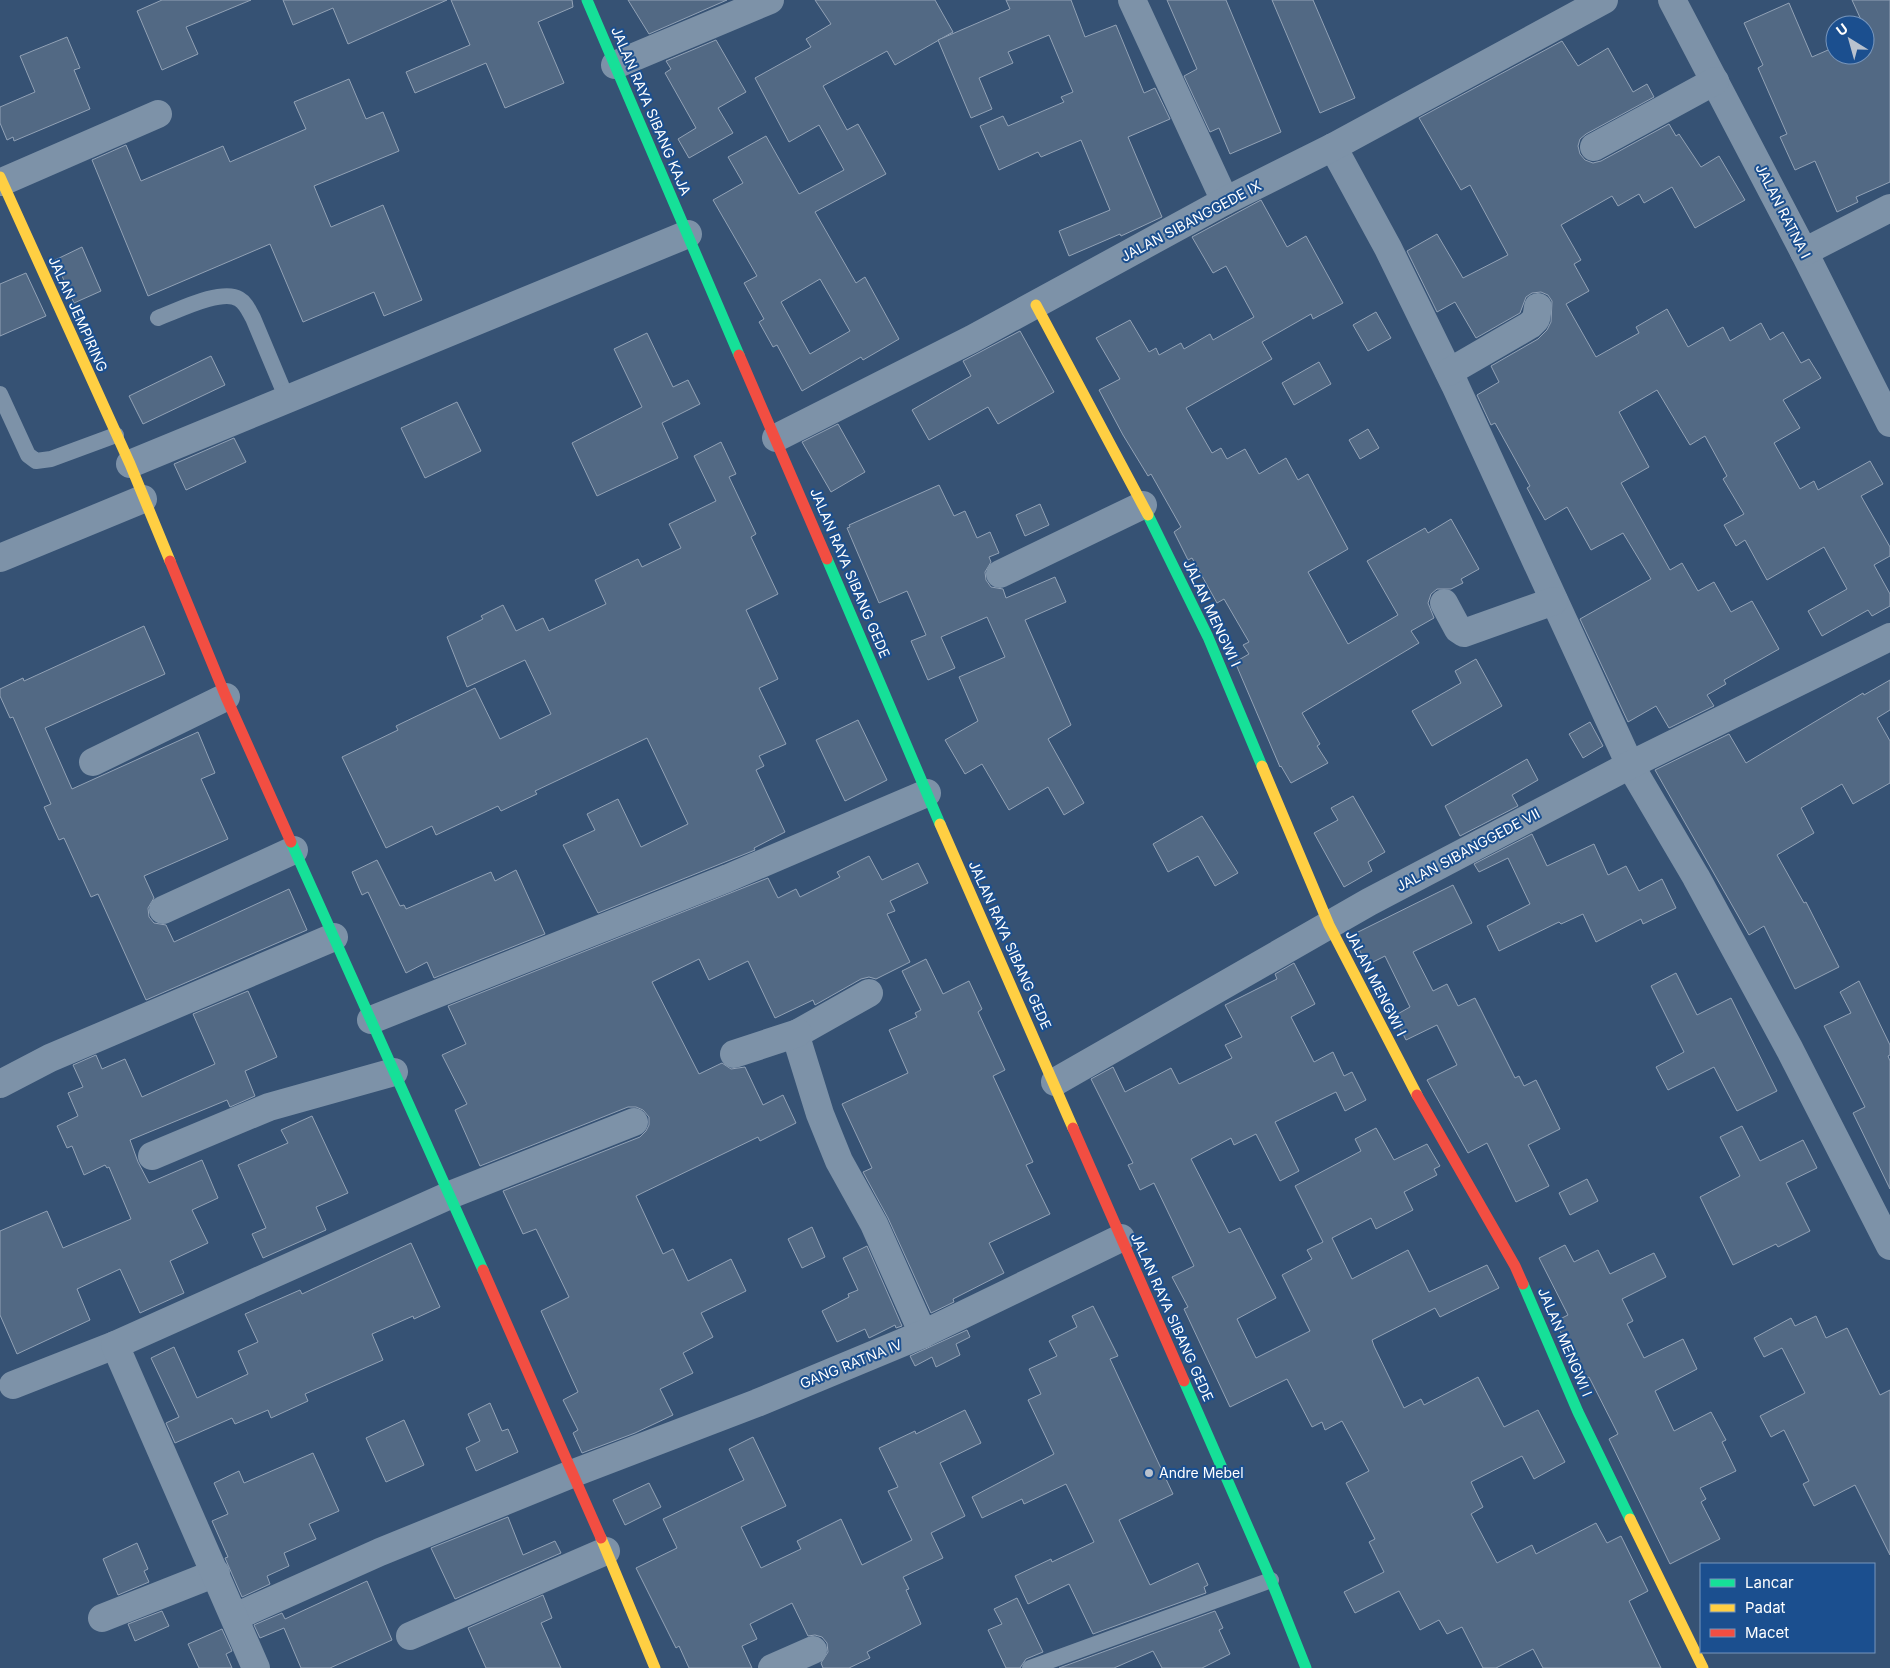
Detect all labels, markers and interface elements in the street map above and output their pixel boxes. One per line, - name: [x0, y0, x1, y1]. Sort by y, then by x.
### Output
- north arrow: [1825, 15, 1875, 65]
- text: U: [1833, 19, 1851, 39]
- street label: JALAN RAYA SIBANG KAJA: [608, 24, 695, 198]
- street label: JALAN RATNA I: [1752, 161, 1815, 261]
- street label: JALAN SIBANGGEDE IX: [1118, 176, 1264, 265]
- street label: JALAN JEMPIRING: [45, 253, 112, 374]
- street label: JALAN RAYA SIBANG GEDE: [807, 485, 894, 660]
- street label: JALAN MENGWI I: [1180, 556, 1245, 669]
- street label: JALAN SIBANGGEDE VII: [1393, 804, 1543, 895]
- street label: JALAN RAYA SIBANG GEDE: [965, 858, 1055, 1032]
- street label: JALAN MENGWI I: [1342, 927, 1411, 1039]
- street label: JALAN RAYA SIBANG GEDE: [1127, 1230, 1217, 1404]
- street label: JALAN MENGWI I: [1535, 1285, 1596, 1399]
- street label: GANG RATNA IV: [797, 1335, 905, 1392]
- place label: Andre Mebel: [1159, 1464, 1244, 1481]
- marker: Andre Mebel: [1143, 1467, 1155, 1479]
- legend: [1700, 1563, 1875, 1653]
- text: Lancar: [1745, 1573, 1794, 1592]
- text: Padat: [1745, 1598, 1786, 1617]
- text: Macet: [1745, 1623, 1789, 1642]

